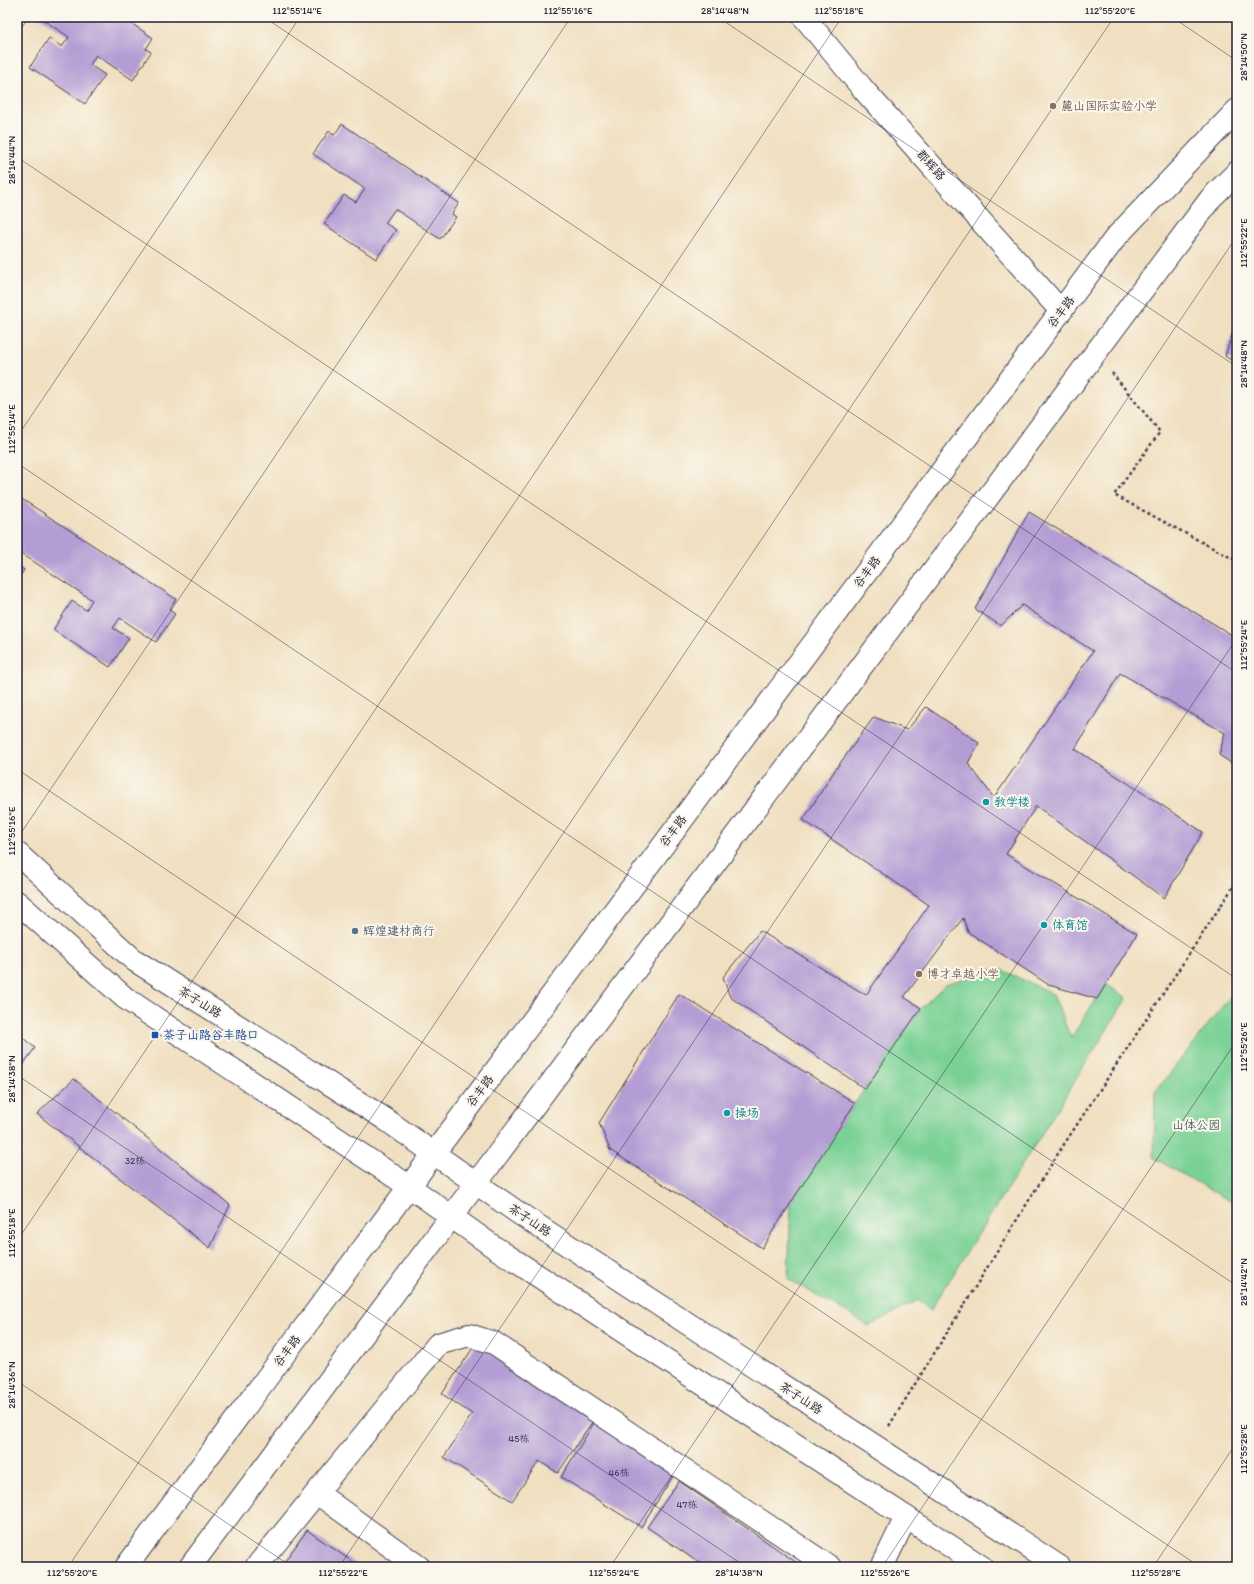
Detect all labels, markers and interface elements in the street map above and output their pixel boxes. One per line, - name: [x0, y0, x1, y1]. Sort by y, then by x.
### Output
- text: 112°55'14"E: [272, 4, 322, 17]
- text: 112°55'16"E: [544, 4, 593, 17]
- text: 28°14'48"N: [701, 4, 749, 17]
- text: 112°55'18"E: [814, 4, 864, 17]
- text: 112°55'20"E: [1085, 4, 1136, 17]
- text: 28°14'50"N: [1237, 33, 1250, 81]
- place label: 麓山国际实验小学: [1061, 99, 1157, 113]
- marker: 麓山国际实验小学: [1048, 101, 1058, 111]
- text: 28°14'44"N: [5, 135, 18, 184]
- street label: 郡辉路: [914, 147, 948, 183]
- text: 112°55'22"E: [1237, 218, 1250, 268]
- street label: 谷丰路: [1045, 293, 1077, 331]
- text: 28°14'48"N: [1237, 340, 1250, 388]
- text: 112°55'14"E: [5, 404, 18, 454]
- street label: 谷丰路: [851, 553, 883, 591]
- text: 112°55'24"E: [1237, 619, 1250, 670]
- place label: 教学楼: [994, 795, 1030, 809]
- marker: 教学楼: [981, 797, 991, 807]
- text: 112°55'16"E: [5, 806, 18, 855]
- street label: 谷丰路: [657, 812, 689, 850]
- place label: 体育馆: [1052, 918, 1088, 932]
- marker: 体育馆: [1039, 920, 1049, 930]
- place label: 辉煌建材商行: [363, 924, 435, 938]
- marker: 辉煌建材商行: [350, 926, 360, 936]
- place label: 博才卓越小学: [927, 967, 999, 981]
- marker: 博才卓越小学: [914, 969, 924, 979]
- street label: 茶子山路: [176, 983, 224, 1021]
- text: 112°55'26"E: [1237, 1022, 1250, 1072]
- place label: 茶子山路谷丰路口: [163, 1028, 259, 1042]
- marker: 茶子山路谷丰路口: [150, 1030, 160, 1040]
- text: 28°14'38"N: [5, 1055, 18, 1103]
- street label: 谷丰路: [464, 1072, 496, 1110]
- place label: 操场: [735, 1106, 759, 1120]
- marker: 操场: [722, 1108, 732, 1118]
- park label: 山体公园: [1172, 1118, 1220, 1132]
- house number: 32栋: [125, 1154, 145, 1167]
- street label: 茶子山路: [506, 1201, 554, 1239]
- text: 112°55'18"E: [5, 1208, 18, 1258]
- text: 28°14'42"N: [1237, 1258, 1250, 1306]
- street label: 谷丰路: [271, 1332, 303, 1370]
- text: 28°14'36"N: [5, 1361, 18, 1409]
- street label: 茶子山路: [777, 1379, 825, 1417]
- text: 112°55'28"E: [1237, 1424, 1250, 1474]
- house number: 45栋: [508, 1432, 530, 1445]
- house number: 46栋: [608, 1466, 630, 1479]
- house number: 47栋: [677, 1498, 697, 1511]
- text: 112°55'20"E: [47, 1566, 98, 1579]
- text: 112°55'22"E: [318, 1566, 368, 1579]
- text: 112°55'24"E: [589, 1566, 640, 1579]
- text: 28°14'38"N: [715, 1566, 763, 1579]
- text: 112°55'26"E: [860, 1566, 910, 1579]
- text: 112°55'28"E: [1131, 1566, 1181, 1579]

